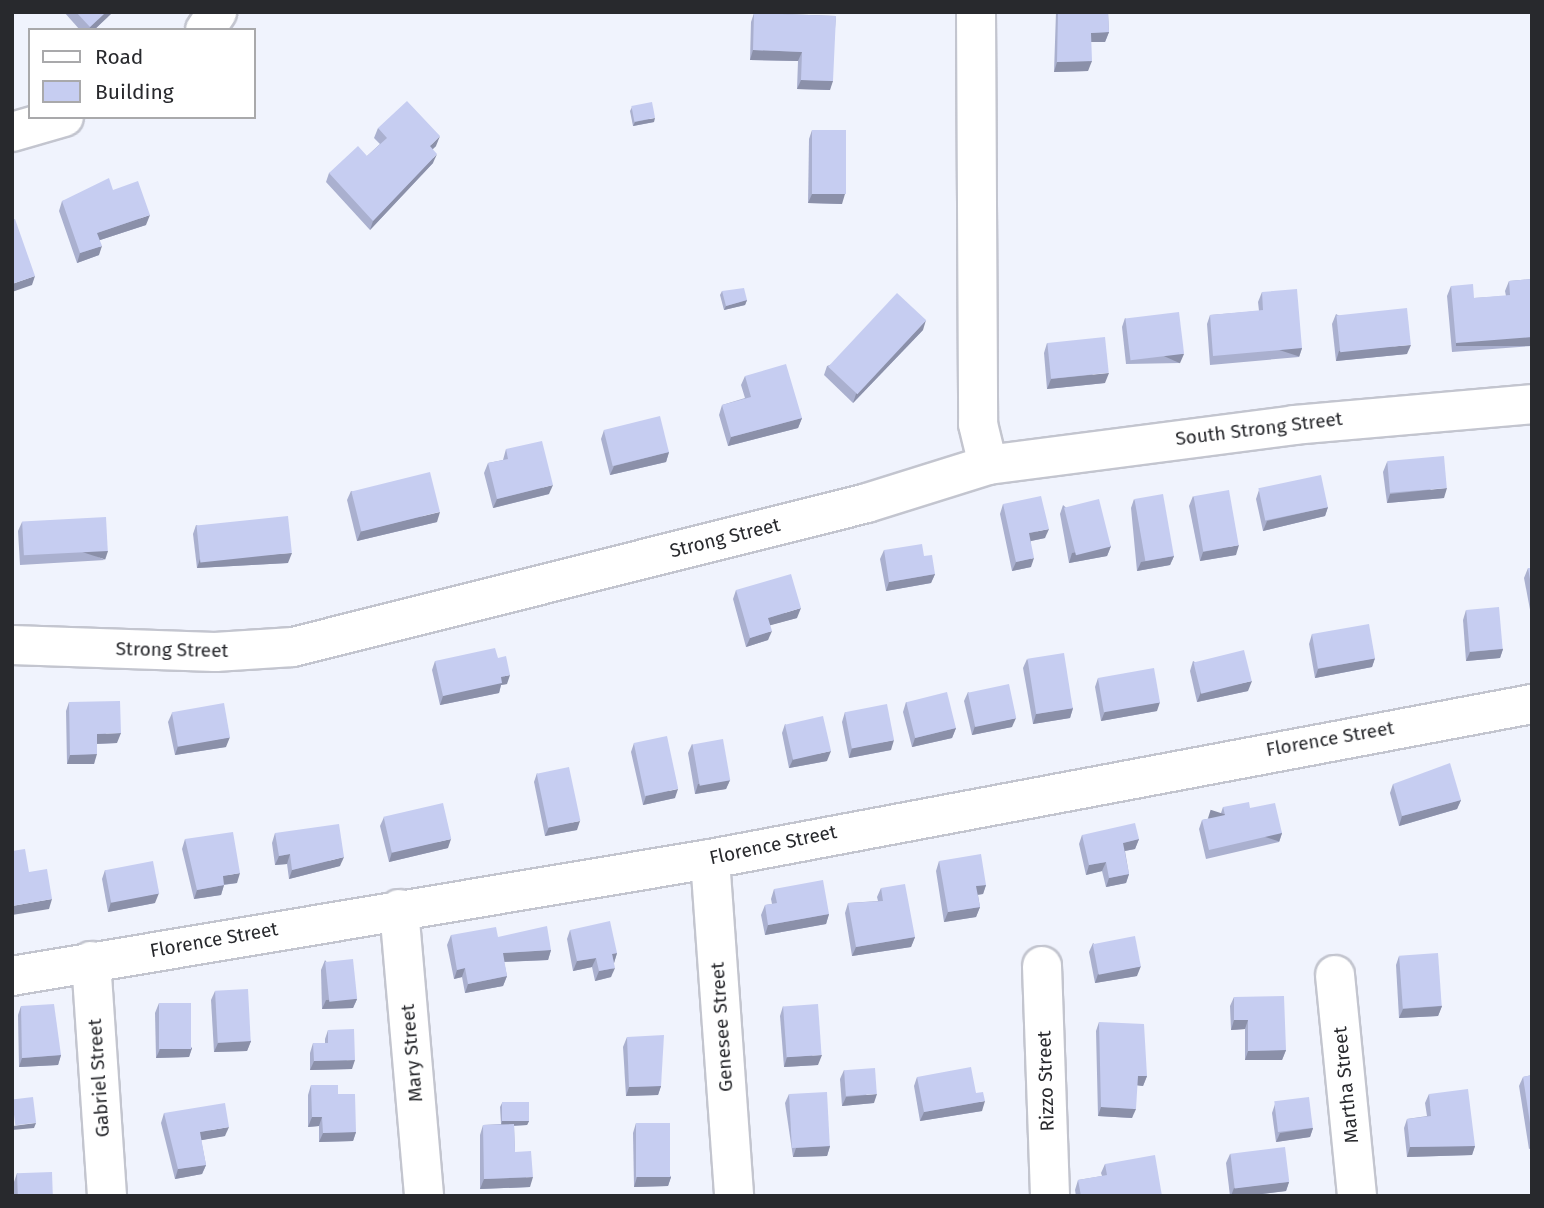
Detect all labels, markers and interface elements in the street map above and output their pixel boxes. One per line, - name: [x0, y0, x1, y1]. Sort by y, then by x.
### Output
- legend: [28, 28, 256, 119]
- text: Road: [95, 44, 143, 70]
- text: Building: [95, 79, 174, 105]
- street label: South Strong Street: [1174, 407, 1344, 451]
- street label: Strong Street: [668, 513, 782, 563]
- street label: Strong Street: [115, 638, 229, 662]
- street label: Florence Street: [1264, 717, 1396, 761]
- street label: Florence Street: [707, 820, 839, 870]
- street label: Florence Street: [148, 918, 280, 962]
- street label: Genesee Street: [706, 961, 738, 1093]
- street label: Mary Street: [396, 1003, 428, 1103]
- street label: Gabriel Street: [83, 1018, 115, 1138]
- street label: Martha Street: [1329, 1025, 1363, 1145]
- street label: Rizzo Street: [1033, 1030, 1059, 1132]

